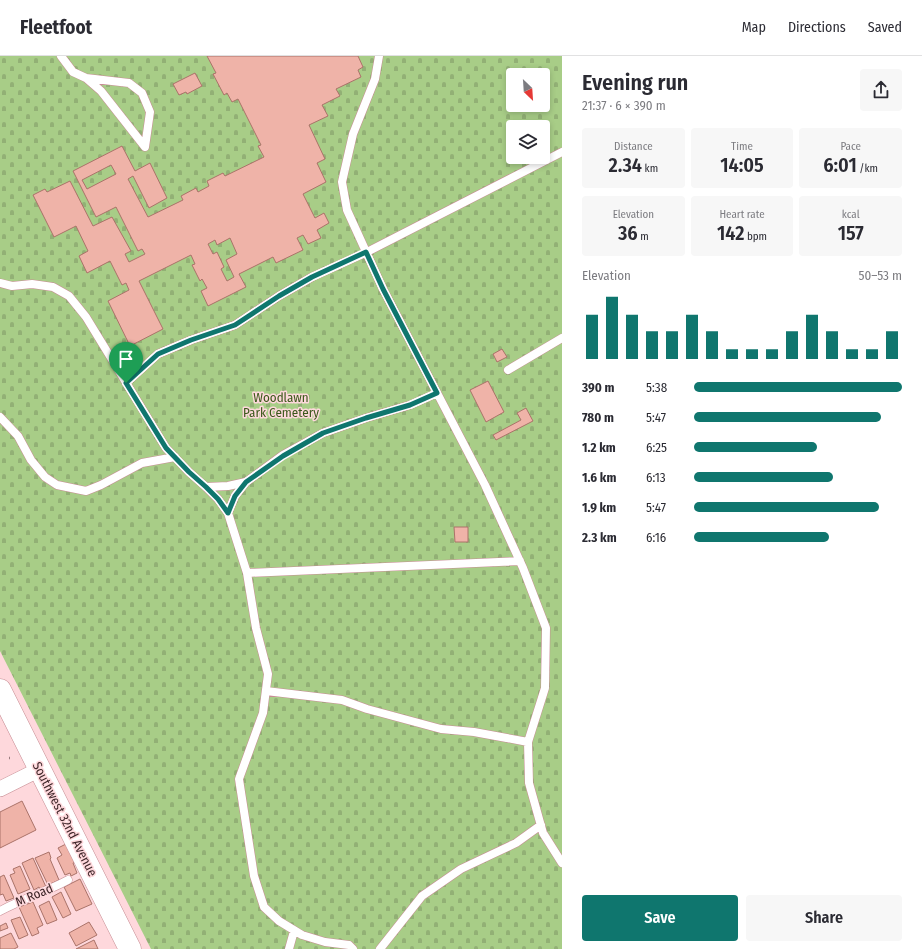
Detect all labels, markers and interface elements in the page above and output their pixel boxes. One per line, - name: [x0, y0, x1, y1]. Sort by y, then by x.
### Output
- text: Fleetfoot: [20, 16, 92, 39]
- text: Map: [742, 19, 766, 36]
- text: Directions: [788, 19, 846, 36]
- text: Saved: [868, 19, 902, 36]
- north arrow: [506, 68, 550, 112]
- map controls: [506, 68, 550, 164]
- text: Evening run: [582, 69, 688, 96]
- button: share: [860, 69, 902, 111]
- text: 21:37 · 6 × 390 m: [582, 98, 666, 113]
- button: layers: [506, 120, 550, 164]
- text: Distance: [614, 140, 653, 153]
- text: Time: [731, 140, 753, 153]
- text: Pace: [840, 140, 861, 153]
- text: 2.34: [609, 153, 642, 177]
- text: 14:05: [720, 153, 764, 177]
- text: 6:01: [823, 153, 857, 177]
- text: km: [642, 162, 658, 175]
- text: /km: [857, 162, 878, 175]
- text: Elevation: [613, 208, 654, 221]
- text: Heart rate: [719, 208, 765, 221]
- text: kcal: [842, 208, 860, 221]
- text: 36: [618, 221, 638, 245]
- text: 142: [717, 221, 744, 245]
- text: 157: [838, 221, 864, 245]
- text: m: [638, 230, 649, 243]
- text: bpm: [744, 230, 767, 243]
- text: Elevation: [582, 268, 631, 283]
- text: 50–53 m: [858, 268, 902, 283]
- pin: [109, 342, 143, 383]
- icon: arrive: [115, 348, 137, 370]
- text: 390 m: [582, 380, 614, 395]
- text: 5:38: [646, 380, 667, 395]
- park label: Woodlawn Park Cemetery: [243, 390, 319, 420]
- text: 780 m: [582, 410, 614, 425]
- text: 5:47: [646, 410, 666, 425]
- text: 1.2 km: [582, 440, 616, 455]
- text: 6:25: [646, 440, 667, 455]
- text: 1.6 km: [582, 470, 616, 485]
- text: 6:13: [646, 470, 666, 485]
- text: 1.9 km: [582, 500, 616, 515]
- text: 5:47: [646, 500, 666, 515]
- text: 2.3 km: [582, 530, 617, 545]
- text: 6:16: [646, 530, 666, 545]
- street label: Southwest 32nd Avenue: [30, 759, 100, 879]
- street label: M Road: [13, 880, 55, 910]
- button: Save: [582, 895, 738, 941]
- button: Share: [746, 895, 902, 941]

